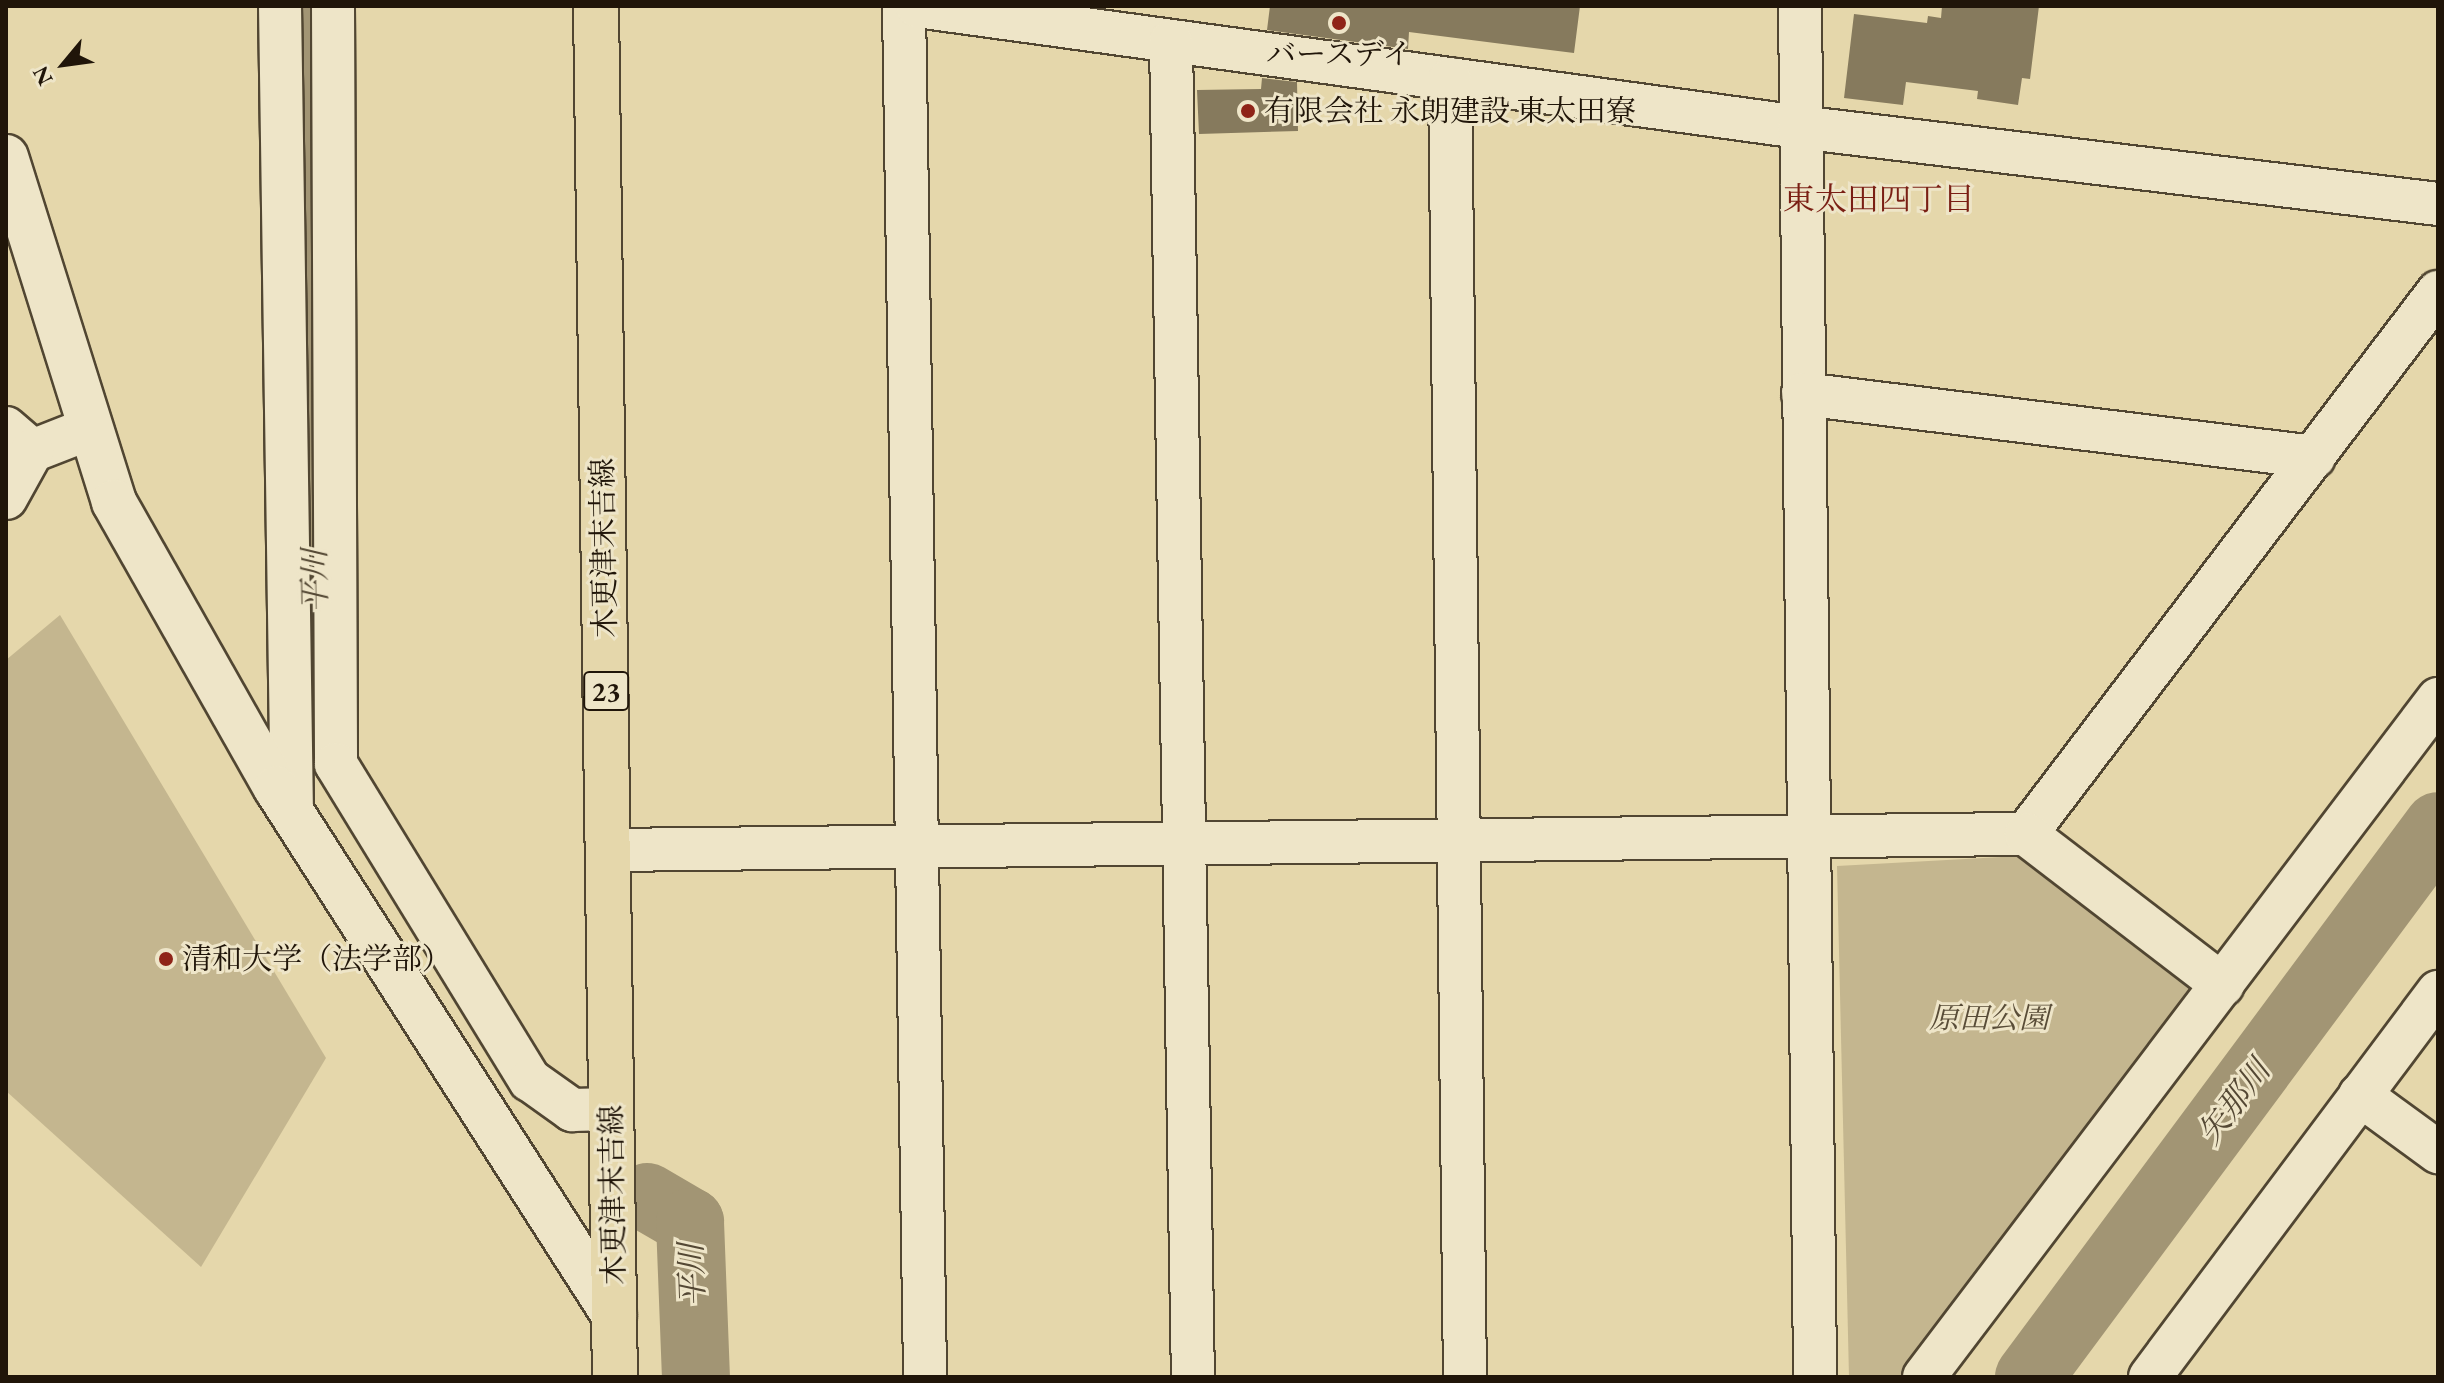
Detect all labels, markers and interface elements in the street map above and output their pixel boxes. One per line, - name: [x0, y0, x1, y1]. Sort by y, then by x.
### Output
- marker: バースデイ: [1330, 14, 1348, 32]
- north arrow: [24, 24, 104, 104]
- place label: バースデイ: [1264, 36, 1414, 72]
- text: N: [26, 61, 60, 91]
- place label: 有限会社 永朗建設 東太田寮: [1264, 93, 1636, 129]
- marker: 有限会社 永朗建設 東太田寮: [1239, 102, 1257, 120]
- district label: 東太田四丁目: [1783, 180, 1975, 218]
- street label: 木更津末吉線: [584, 458, 624, 638]
- water label: 平川: [295, 549, 335, 613]
- road number: 23: [582, 667, 630, 715]
- place label: 清和大学（法学部）: [182, 941, 452, 977]
- marker: 清和大学（法学部）: [157, 950, 175, 968]
- park label: 原田公園: [1929, 1000, 2049, 1036]
- water label: 矢那川: [2190, 1052, 2278, 1152]
- street label: 木更津末吉線: [593, 1105, 633, 1285]
- water label: 平川: [672, 1242, 712, 1308]

